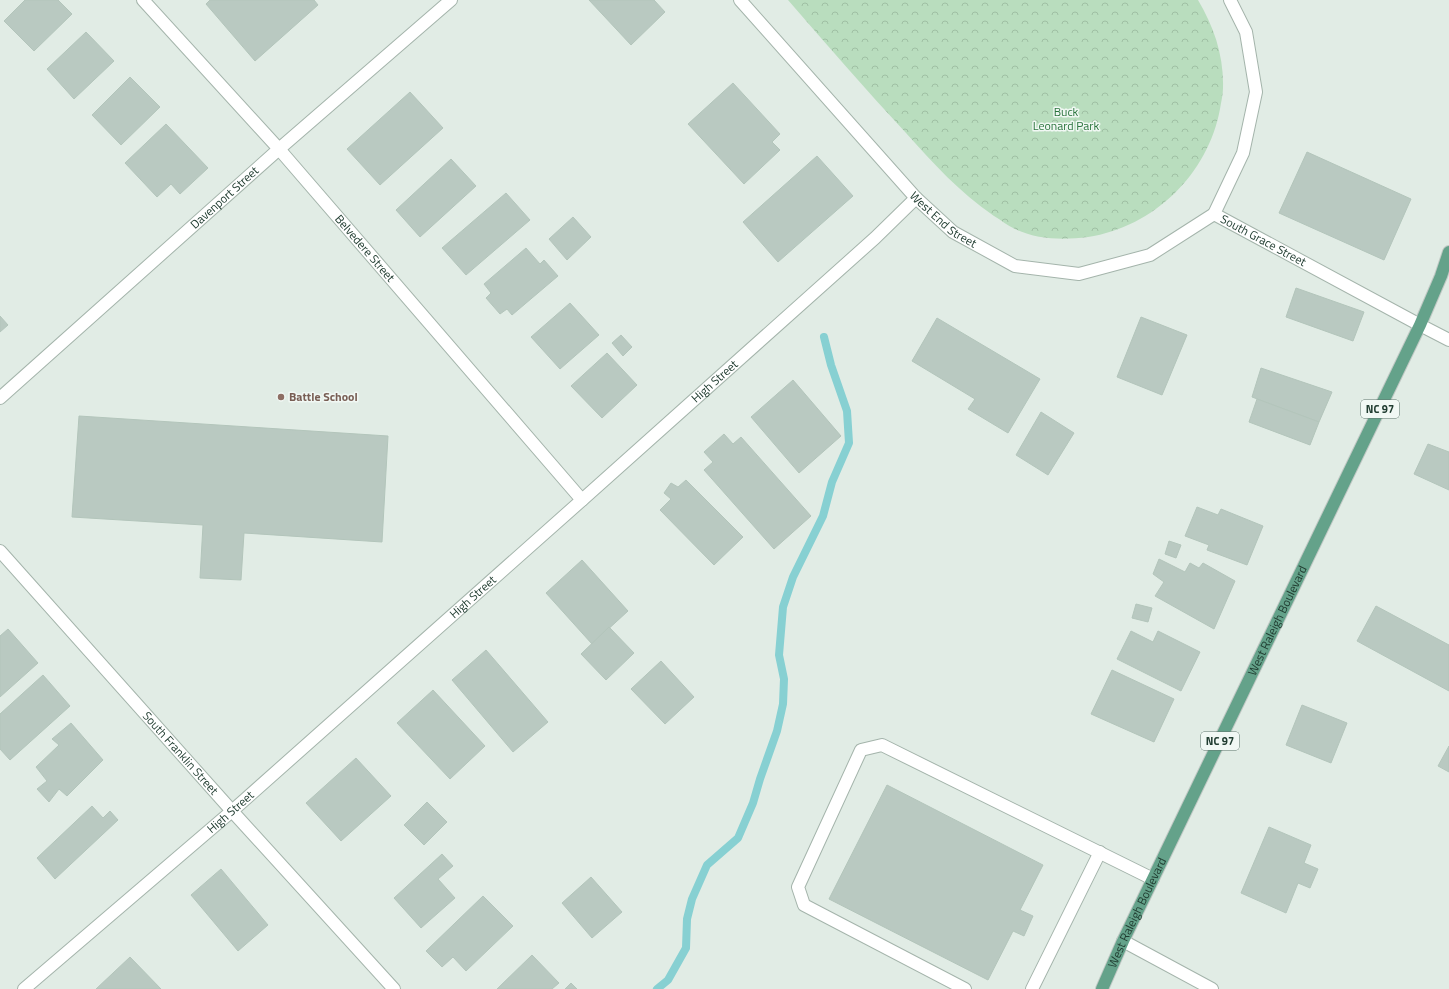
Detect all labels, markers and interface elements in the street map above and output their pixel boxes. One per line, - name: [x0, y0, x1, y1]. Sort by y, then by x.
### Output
- park label: Buck Leonard Park: [1033, 102, 1099, 135]
- street label: Davenport Street: [186, 161, 263, 233]
- street label: West End Street: [905, 187, 981, 253]
- street label: South Grace Street: [1217, 209, 1311, 271]
- street label: Belvedere Street: [330, 210, 400, 287]
- street label: High Street: [687, 354, 743, 407]
- place label: Battle School: [289, 387, 358, 406]
- marker: Battle School: [276, 392, 286, 402]
- road number: NC 97: [1361, 400, 1399, 418]
- street label: West Raleigh Boulevard: [1242, 562, 1312, 679]
- street label: High Street: [445, 570, 501, 623]
- street label: South Franklin Street: [138, 707, 224, 800]
- road number: NC 97: [1201, 732, 1239, 750]
- street label: High Street: [203, 785, 259, 838]
- street label: West Raleigh Boulevard: [1102, 854, 1171, 971]

